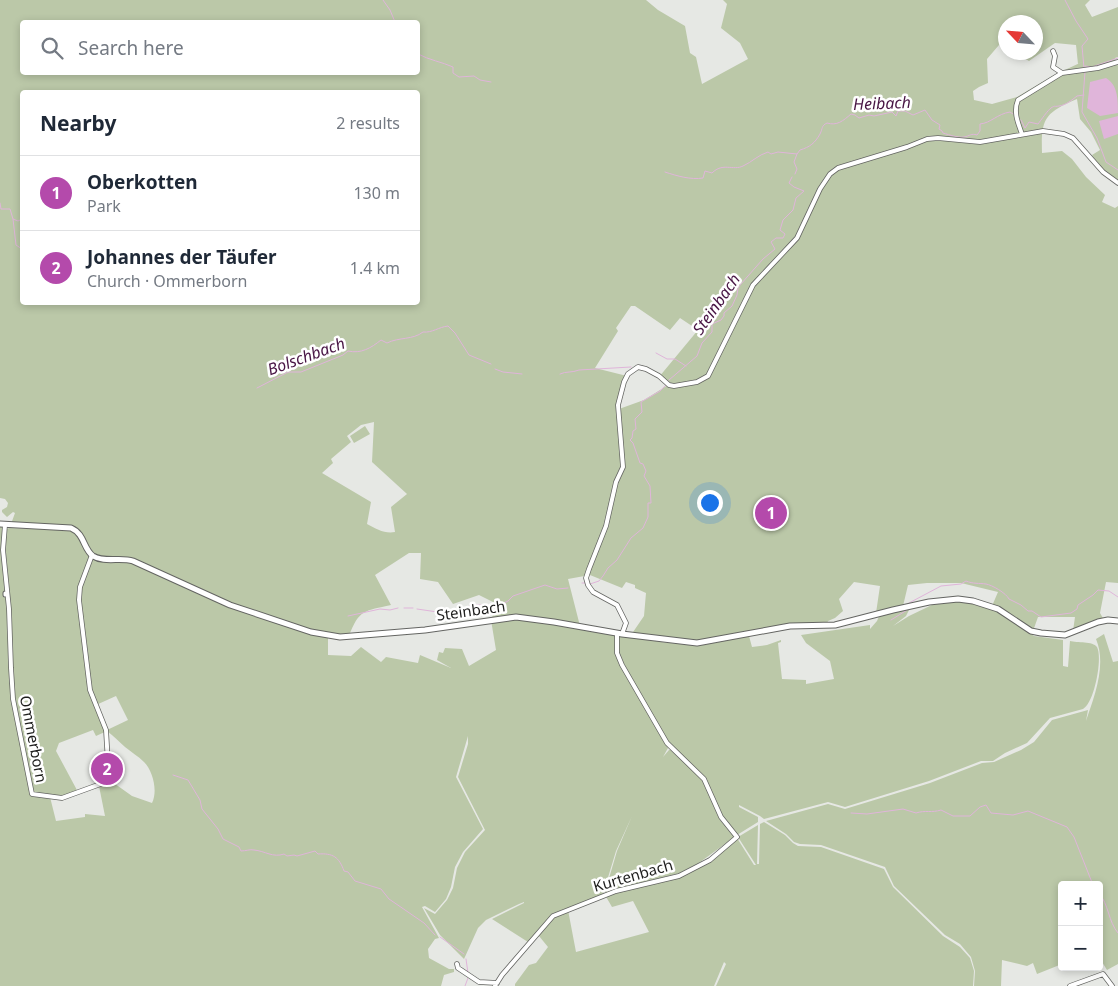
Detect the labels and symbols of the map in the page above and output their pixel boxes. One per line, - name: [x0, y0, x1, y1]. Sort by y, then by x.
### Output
- north arrow: [998, 15, 1043, 60]
- water label: Heibach: [853, 91, 911, 115]
- water label: Steinbach: [687, 269, 745, 339]
- water label: Bolschbach: [264, 332, 348, 380]
- your location: [697, 490, 723, 516]
- pin: 1: [755, 494, 787, 532]
- street label: Steinbach: [435, 595, 507, 625]
- street label: Ommerborn: [16, 694, 52, 784]
- pin: 2: [91, 750, 123, 788]
- street label: Kurtenbach: [591, 854, 675, 896]

